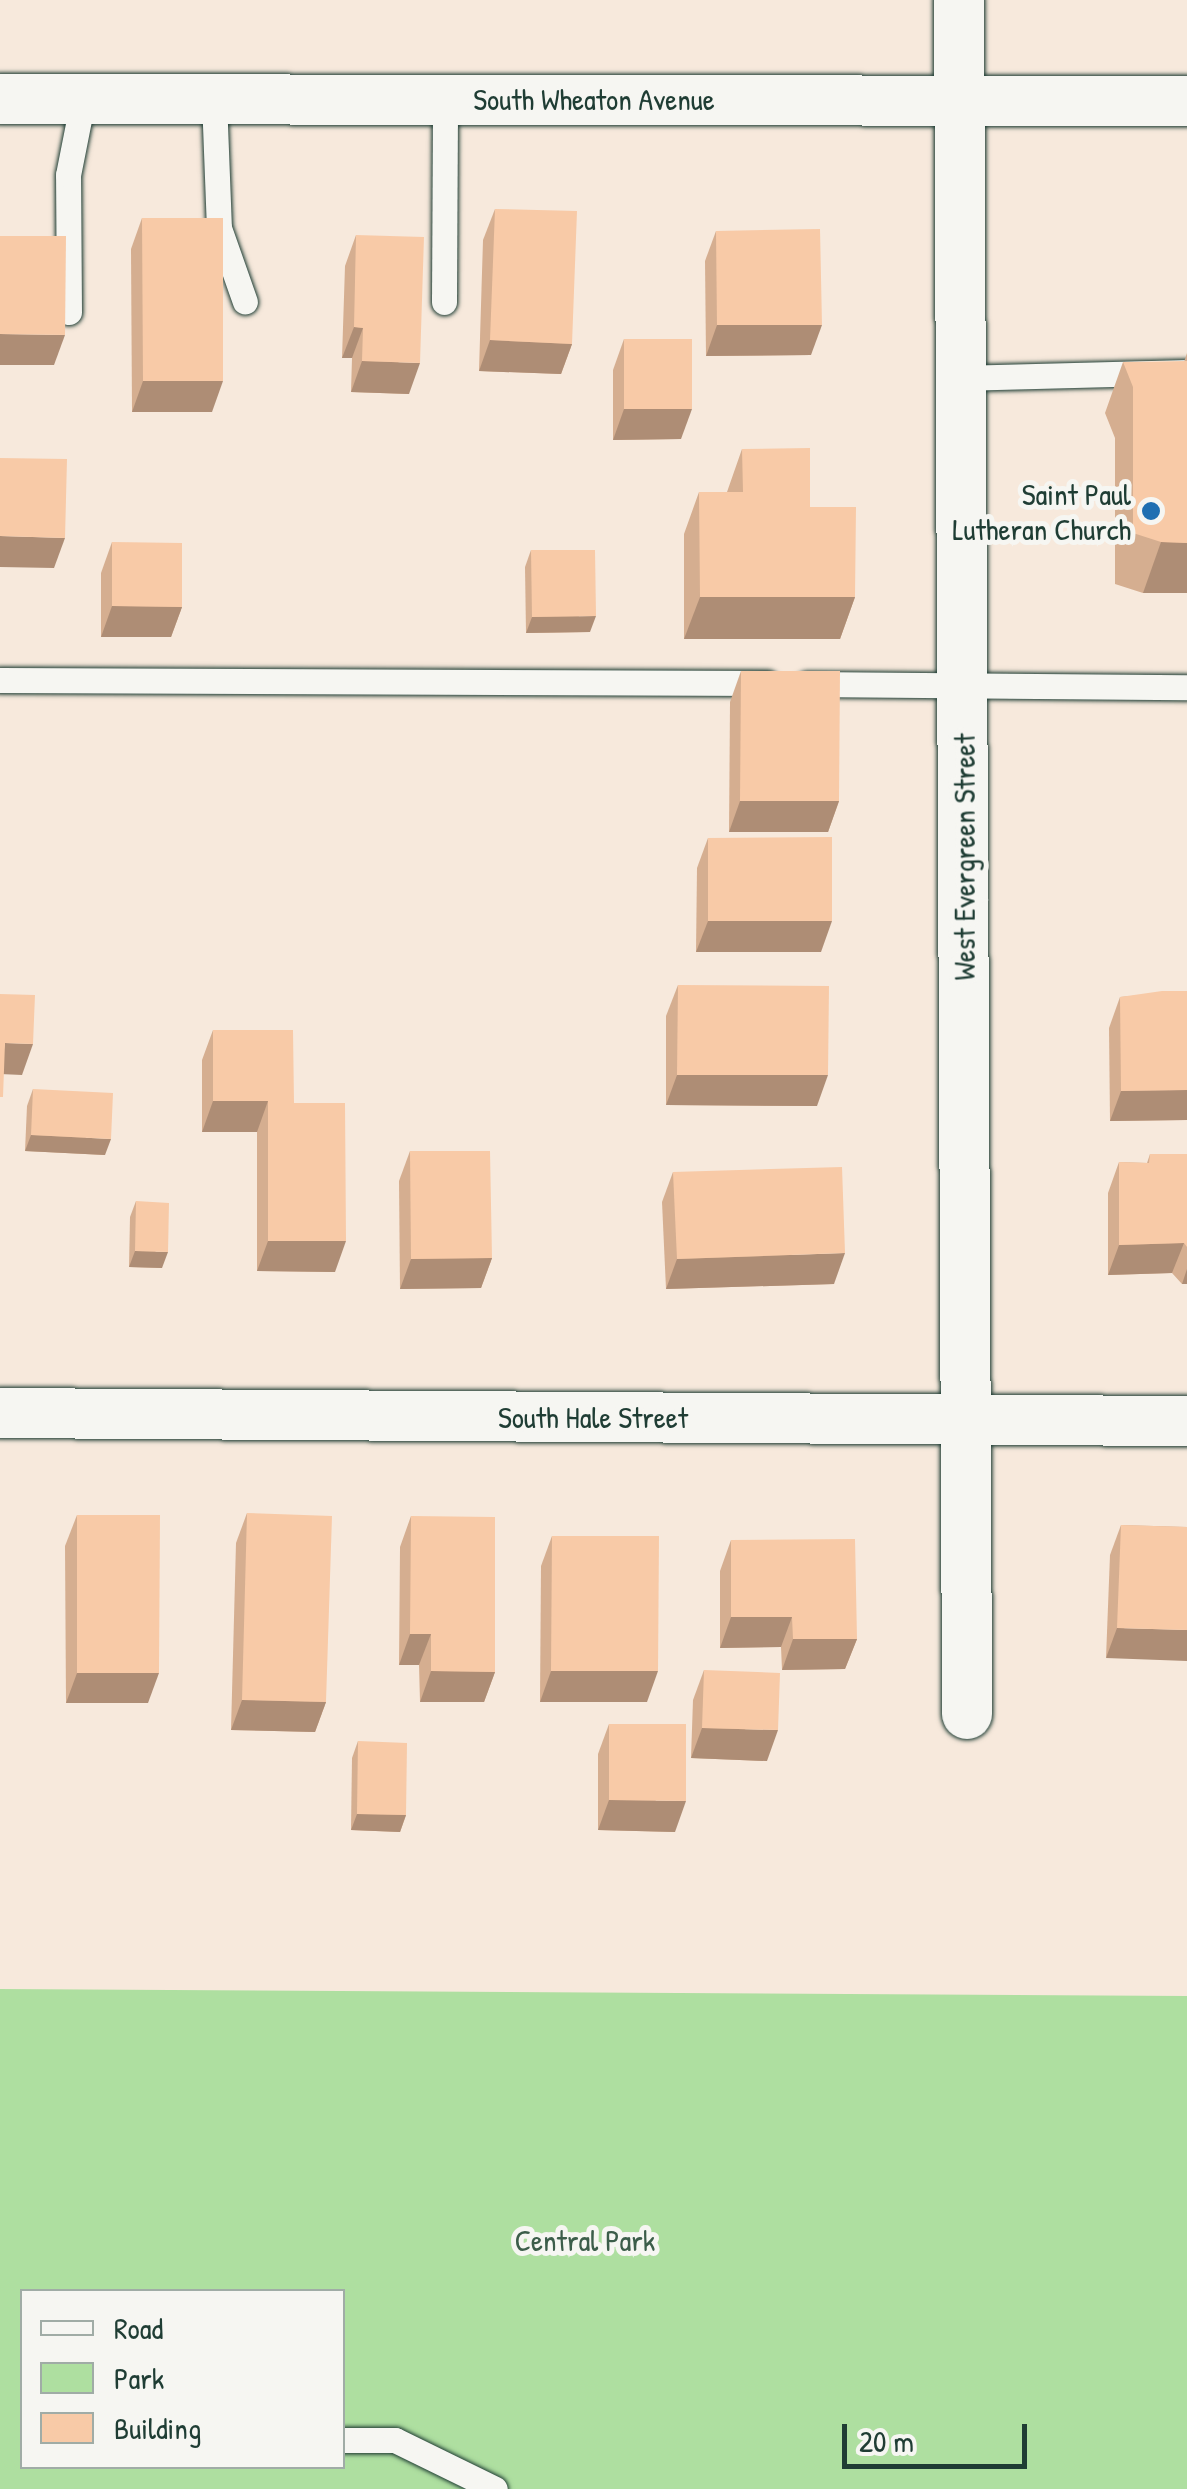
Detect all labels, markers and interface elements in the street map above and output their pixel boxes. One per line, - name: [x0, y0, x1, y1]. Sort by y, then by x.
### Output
- street label: South Wheaton Avenue: [473, 81, 715, 117]
- place label: Saint Paul Lutheran Church: [952, 476, 1131, 546]
- marker: Saint Paul Lutheran Church: [1140, 500, 1162, 522]
- street label: West Evergreen Street: [946, 733, 982, 981]
- street label: South Hale Street: [498, 1399, 688, 1435]
- park label: Central Park: [515, 2222, 655, 2258]
- legend: [20, 2289, 345, 2469]
- text: Road: [114, 2308, 163, 2348]
- text: Park: [114, 2358, 164, 2398]
- scale bar: [847, 2404, 1032, 2466]
- text: Building: [114, 2408, 201, 2448]
- text: 20 m: [859, 2421, 914, 2461]

